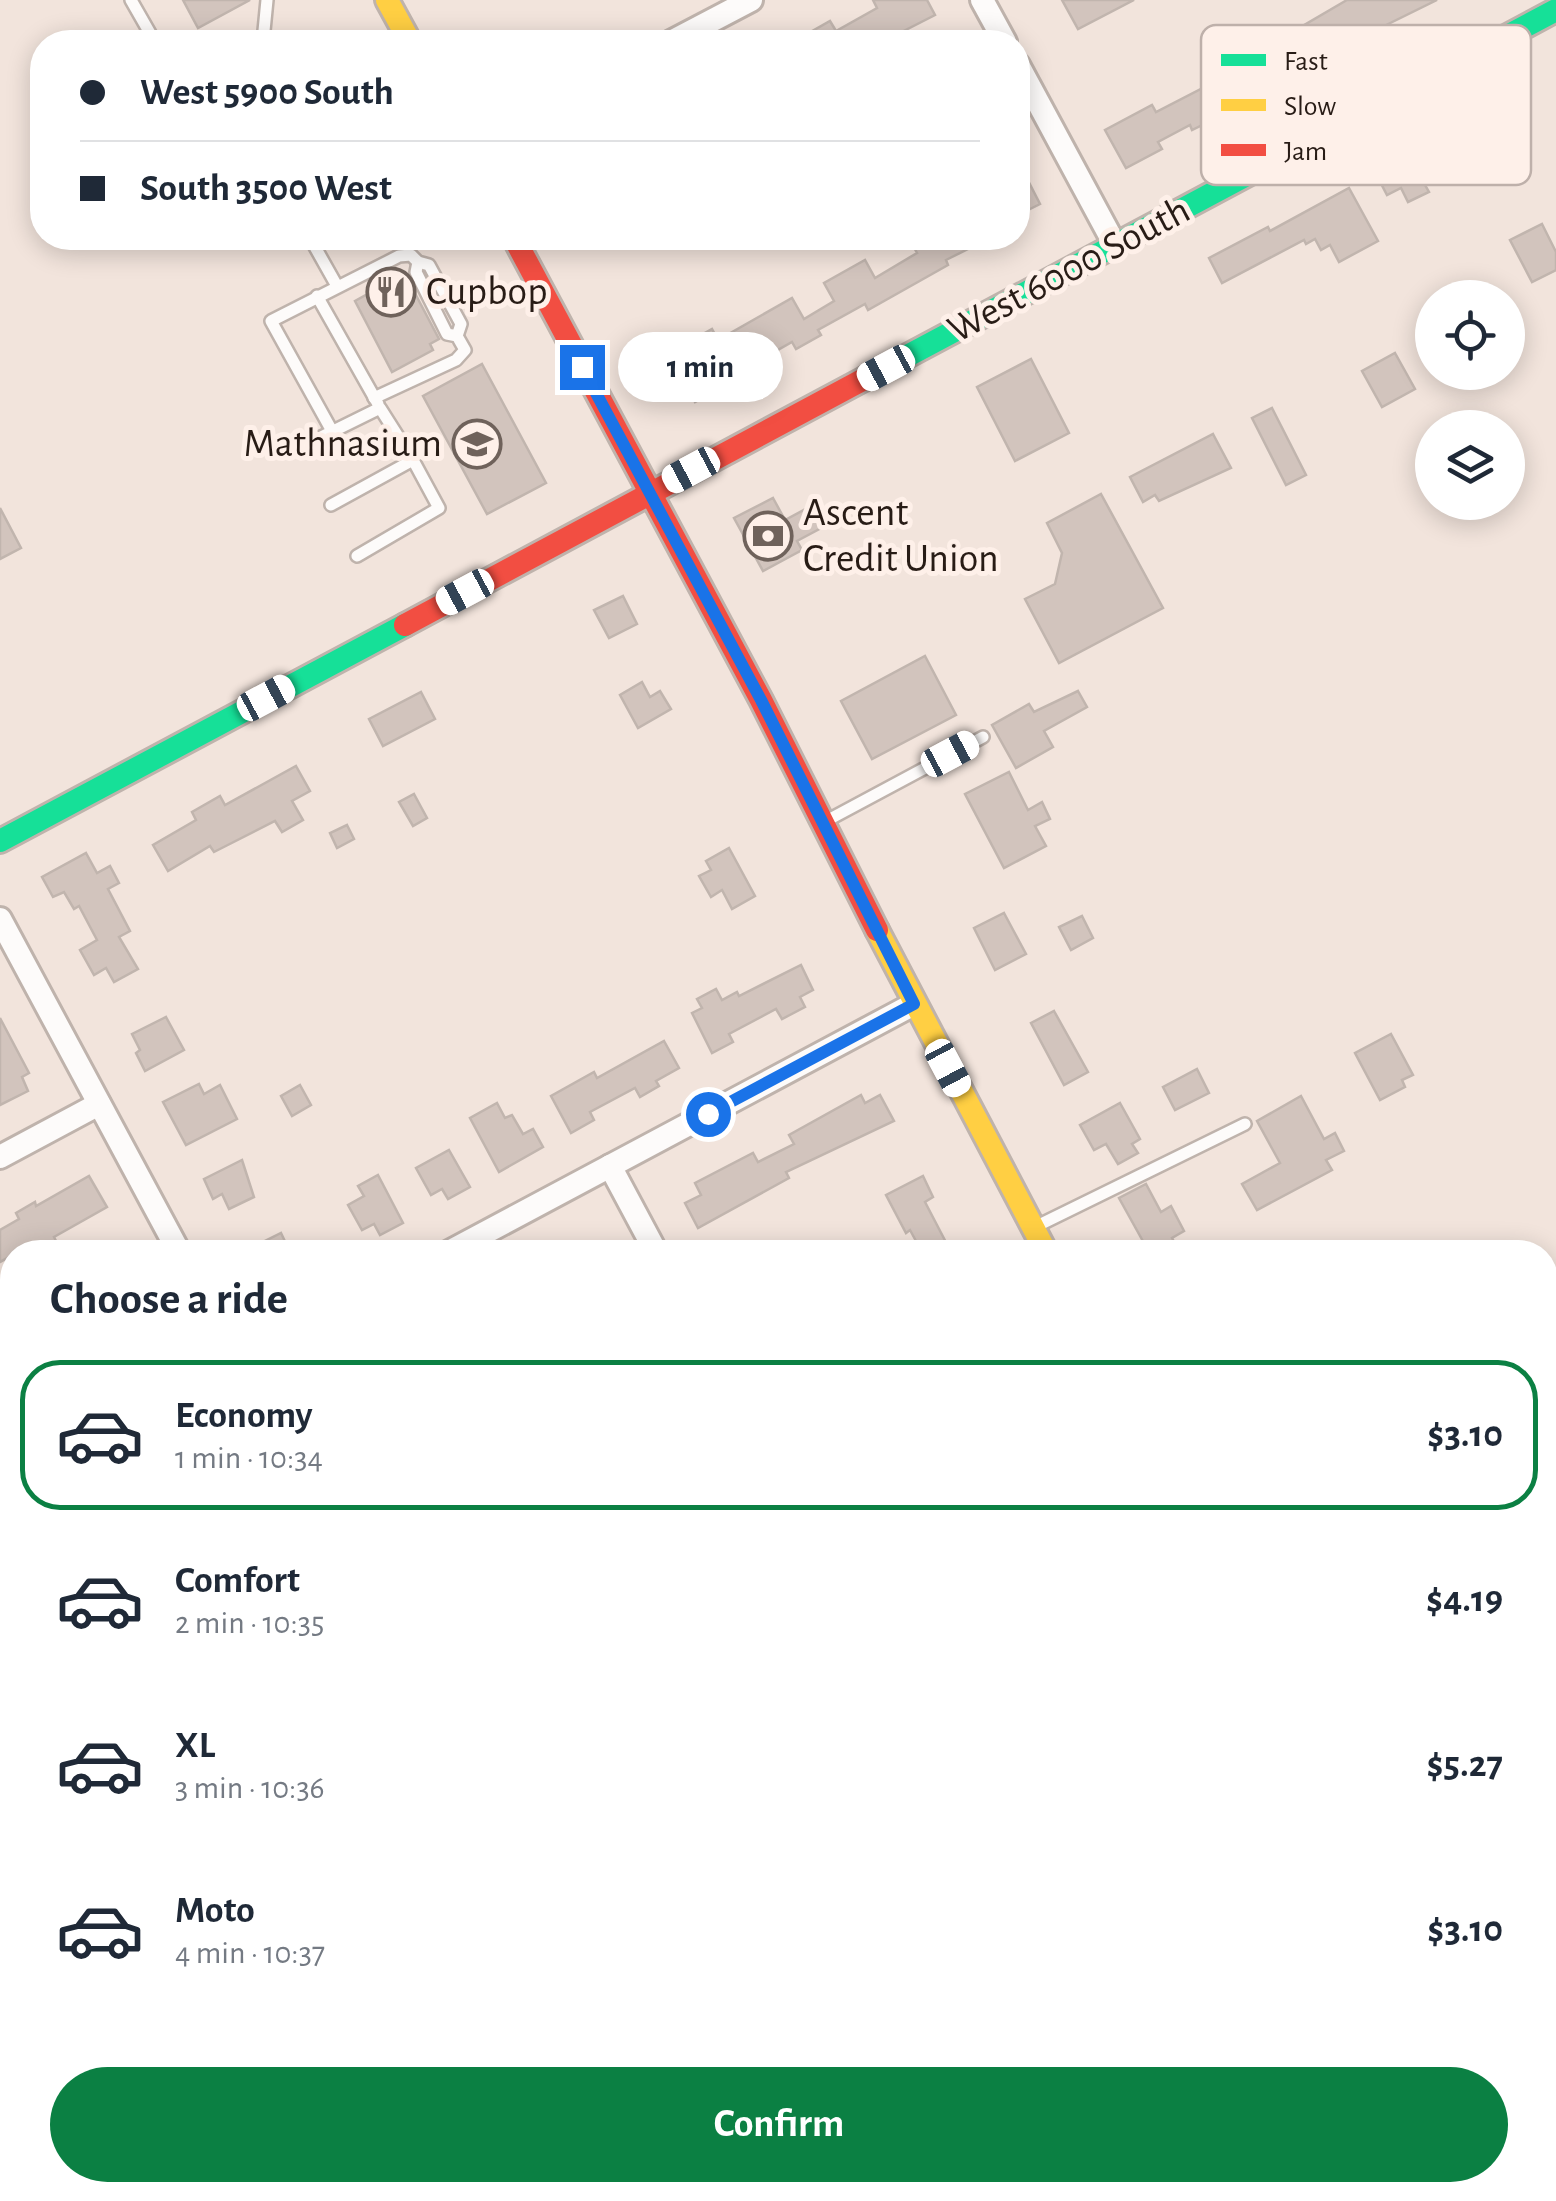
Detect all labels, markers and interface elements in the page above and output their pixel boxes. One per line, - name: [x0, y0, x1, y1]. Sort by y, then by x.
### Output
- legend: [1201, 25, 1531, 185]
- text: Fast: [1284, 48, 1328, 76]
- text: West 5900 South: [140, 74, 394, 112]
- text: Slow: [1284, 93, 1336, 121]
- text: Jam: [1284, 138, 1327, 166]
- text: South 3500 West: [140, 170, 392, 208]
- street label: West 6000 South: [942, 190, 1196, 350]
- restaurant icon: Cupbop: [365, 266, 417, 318]
- place label: Cupbop: [426, 272, 548, 312]
- map controls: [1415, 280, 1525, 520]
- button: locate: [1415, 280, 1525, 390]
- callout: 1 min: [617, 332, 782, 402]
- car: [852, 341, 920, 395]
- route end: [560, 345, 605, 390]
- text: 1 min: [667, 351, 734, 383]
- button: layers: [1415, 410, 1525, 520]
- school or university icon: Mathnasium: [451, 418, 503, 470]
- place label: Mathnasium: [244, 424, 442, 464]
- car: [657, 443, 725, 497]
- place label: Ascent Credit Union: [803, 493, 999, 579]
- bank icon: Ascent Credit Union: [742, 510, 794, 562]
- car: [431, 565, 499, 619]
- car: [232, 671, 300, 725]
- car: [916, 727, 984, 781]
- car: [921, 1034, 975, 1102]
- route start: [686, 1092, 731, 1137]
- text: Choose a ride: [50, 1277, 288, 1322]
- icon: car: [55, 1390, 145, 1480]
- text: Economy: [175, 1397, 313, 1435]
- text: $3.10: [1427, 1416, 1503, 1454]
- text: 1 min · 10:34: [175, 1442, 323, 1474]
- icon: car: [55, 1555, 145, 1645]
- text: Comfort: [175, 1562, 300, 1600]
- text: $4.19: [1426, 1581, 1503, 1619]
- text: 2 min · 10:35: [175, 1607, 324, 1639]
- icon: car: [55, 1720, 145, 1810]
- text: XL: [175, 1727, 215, 1765]
- text: $5.27: [1426, 1746, 1503, 1784]
- text: 3 min · 10:36: [175, 1772, 325, 1804]
- icon: car: [55, 1885, 145, 1975]
- text: Moto: [175, 1892, 255, 1930]
- text: $3.10: [1427, 1911, 1503, 1949]
- text: 4 min · 10:37: [175, 1937, 325, 1969]
- button: Confirm: [50, 2067, 1508, 2182]

